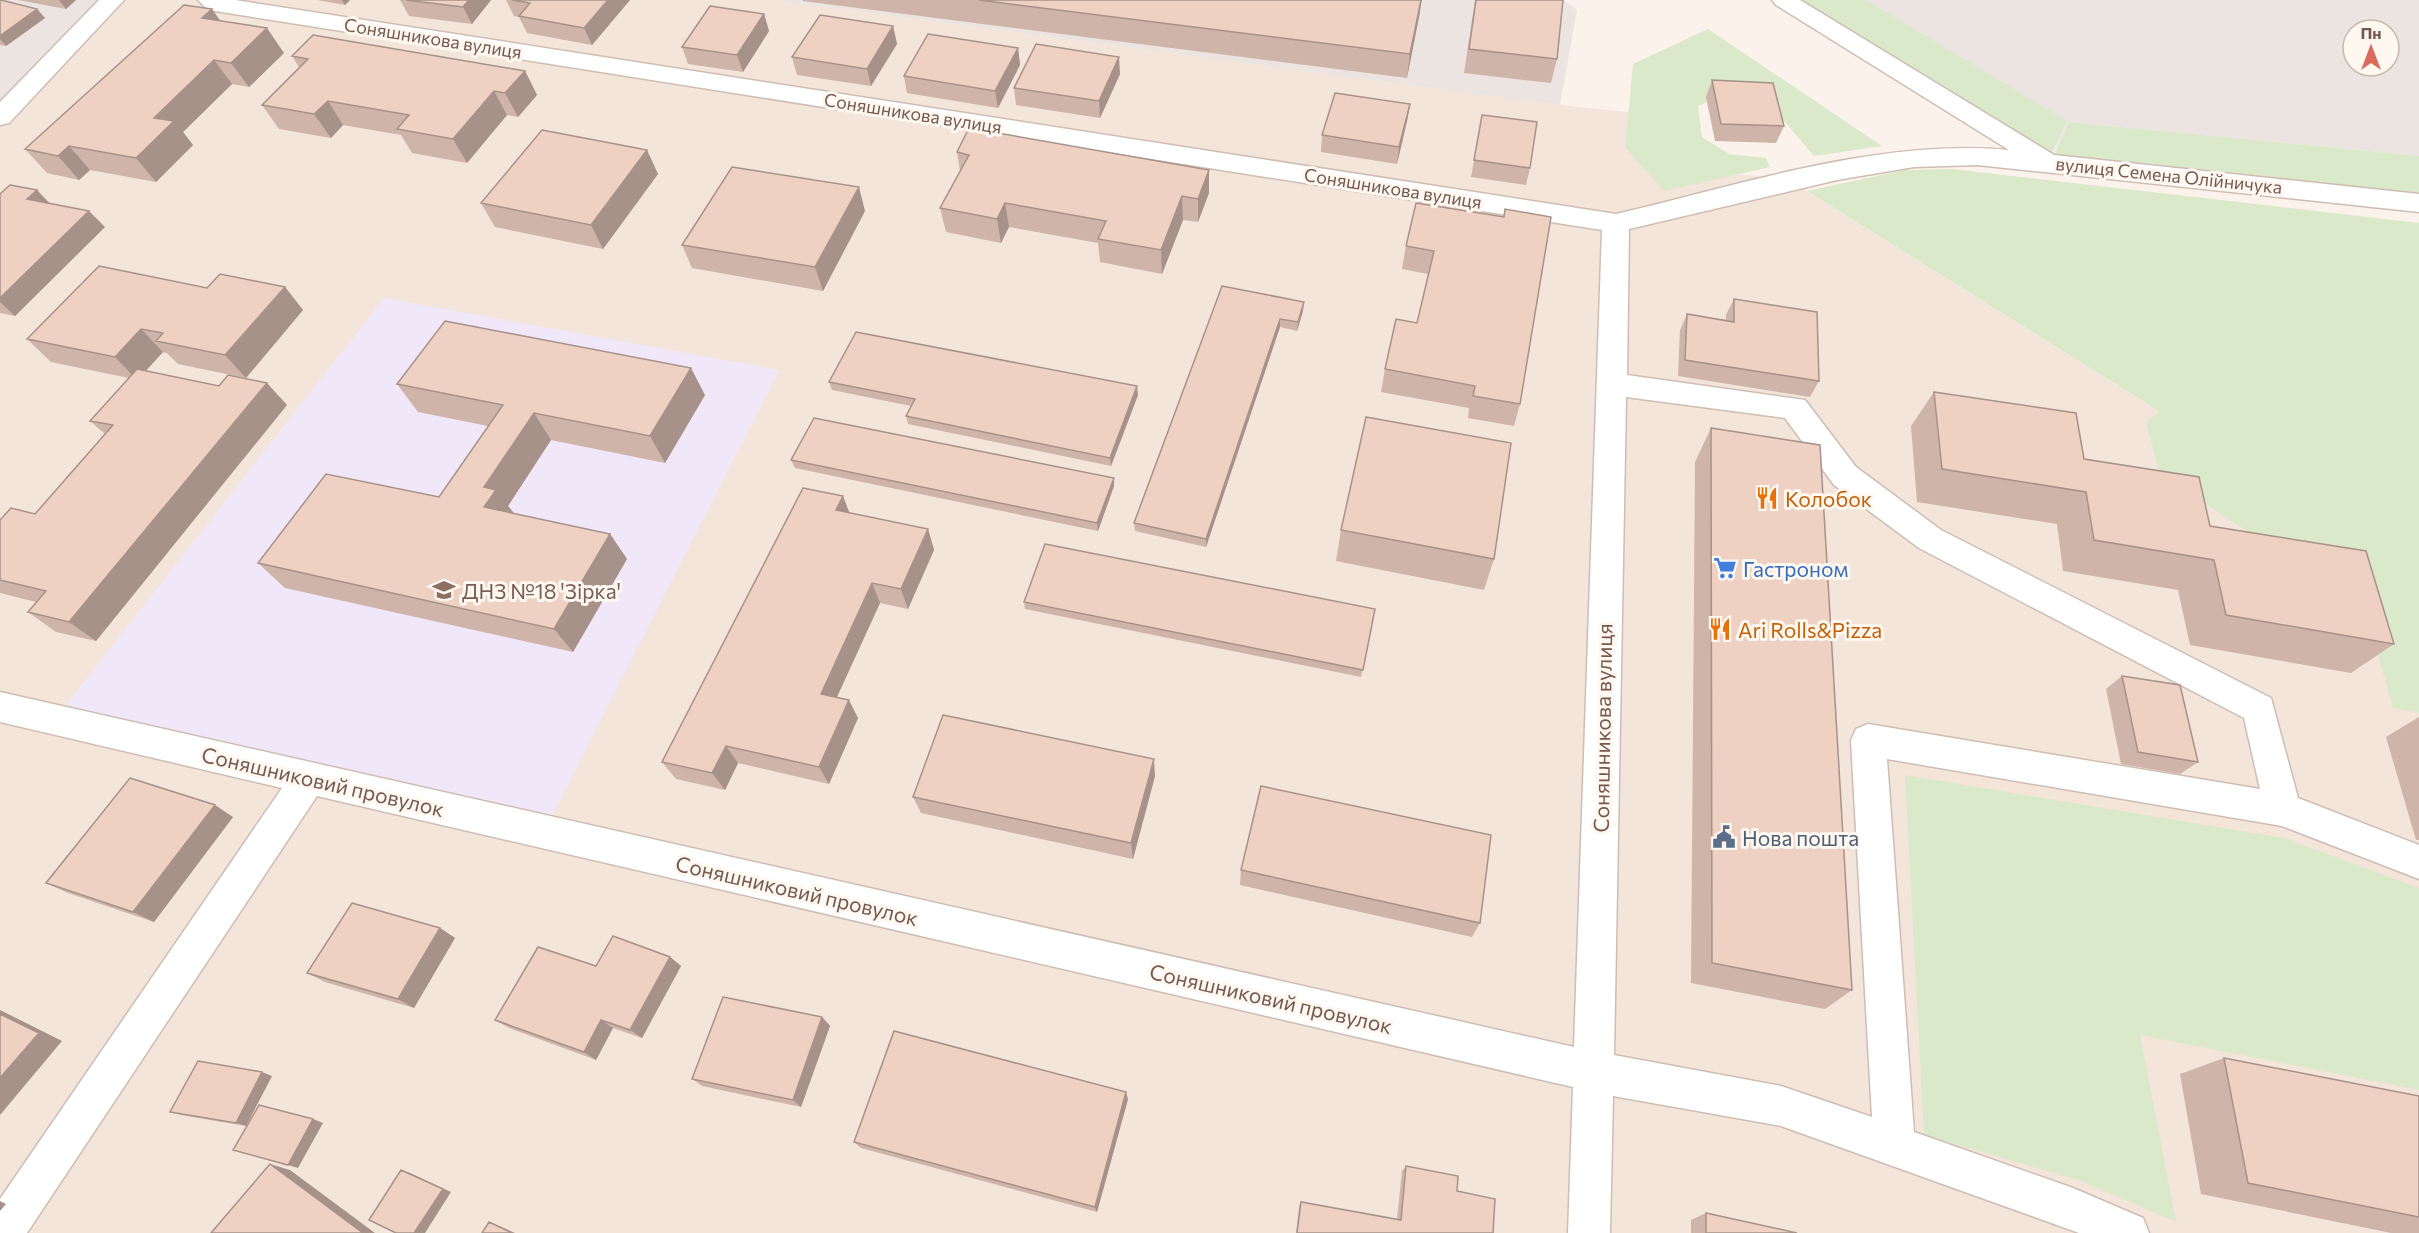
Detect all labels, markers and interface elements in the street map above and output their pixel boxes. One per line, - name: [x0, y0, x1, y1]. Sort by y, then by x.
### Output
- street label: Соняшникова вулиця: [343, 13, 523, 63]
- north arrow: [2341, 18, 2401, 78]
- text: Пн: [2360, 23, 2382, 42]
- street label: Соняшникова вулиця: [823, 88, 1003, 138]
- street label: вулиця Семена Олійничука: [2055, 152, 2283, 198]
- street label: Соняшникова вулиця: [1303, 163, 1483, 213]
- restaurant icon: Колобок: [1754, 485, 1780, 511]
- place label: Колобок: [1785, 486, 1872, 511]
- supermarket icon: Гастроном: [1712, 555, 1738, 581]
- place label: Гастроном: [1743, 556, 1848, 581]
- school or university icon: ДНЗ №18 'Зірка': [431, 577, 457, 603]
- place label: ДНЗ №18 'Зірка': [462, 578, 621, 603]
- restaurant icon: Ari Rolls&Pizza: [1707, 616, 1733, 642]
- place label: Ari Rolls&Pizza: [1738, 617, 1882, 642]
- street label: Соняшникова вулиця: [1588, 623, 1616, 833]
- street label: Соняшниковий провулок: [199, 741, 447, 821]
- public building icon: Нова пошта: [1711, 824, 1737, 850]
- place label: Нова пошта: [1742, 825, 1859, 850]
- street label: Соняшниковий провулок: [673, 850, 921, 930]
- street label: Соняшниковий провулок: [1147, 958, 1395, 1038]

